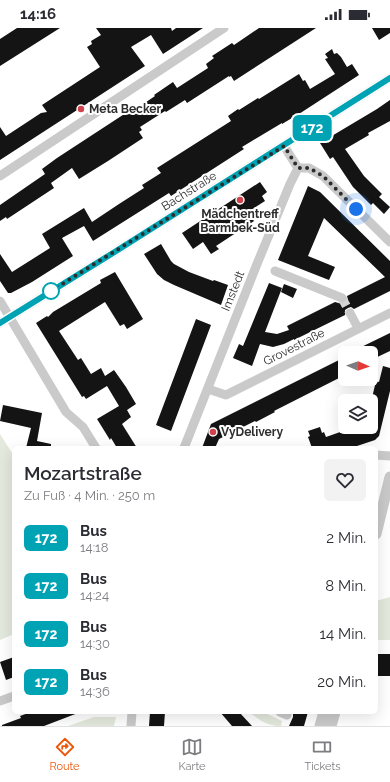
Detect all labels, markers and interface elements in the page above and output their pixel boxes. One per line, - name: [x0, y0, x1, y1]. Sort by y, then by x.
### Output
- text: 14:16: [20, 5, 56, 23]
- place label: Meta Becker: [89, 102, 161, 116]
- marker: Meta Becker: [76, 104, 86, 114]
- line badge: 172: [289, 115, 335, 141]
- text: 172: [301, 120, 323, 136]
- street label: Bachstraße: [159, 169, 219, 213]
- marker: Mädchentreff Barmbek-Süd: [235, 195, 245, 205]
- your location: [346, 199, 366, 219]
- place label: Mädchentreff Barmbek-Süd: [200, 207, 280, 235]
- street label: Imstedt: [219, 269, 247, 313]
- unlabelled marker: [42, 282, 60, 300]
- street label: Grovestraße: [261, 326, 327, 368]
- north arrow: [338, 346, 378, 386]
- map controls: [338, 346, 378, 434]
- button: layers: [338, 394, 378, 434]
- place label: VyDelivery: [221, 425, 283, 439]
- marker: VyDelivery: [208, 427, 218, 437]
- button: heart: [324, 459, 366, 501]
- text: Mozartstraße: [24, 462, 142, 484]
- text: Zu Fuß · 4 Min. · 250 m: [24, 488, 155, 503]
- text: Bus: [80, 522, 107, 540]
- text: 2 Min.: [326, 529, 366, 547]
- text: 172: [35, 530, 57, 546]
- text: 14:18: [80, 540, 108, 555]
- text: Bus: [80, 570, 107, 588]
- text: 8 Min.: [325, 577, 366, 595]
- text: 172: [35, 578, 57, 594]
- text: 14:24: [80, 588, 109, 603]
- text: Bus: [80, 618, 107, 636]
- text: 14 Min.: [320, 625, 366, 643]
- text: 172: [35, 626, 57, 642]
- text: 14:30: [80, 636, 110, 651]
- text: Bus: [80, 666, 107, 684]
- text: 20 Min.: [317, 673, 366, 691]
- text: 172: [35, 674, 57, 690]
- text: 14:36: [80, 684, 110, 699]
- tab: Route: [49, 736, 80, 773]
- tab: Karte: [179, 736, 206, 773]
- tab: Tickets: [304, 736, 341, 773]

